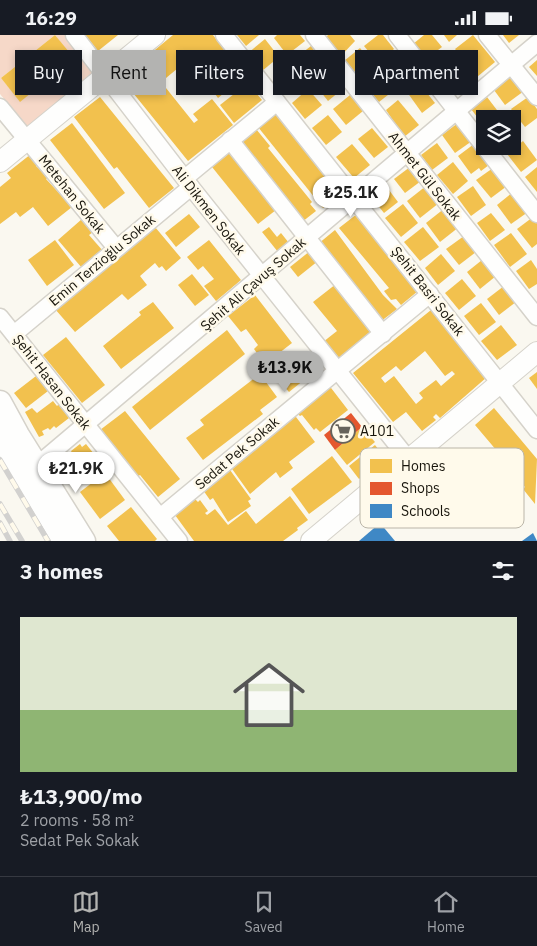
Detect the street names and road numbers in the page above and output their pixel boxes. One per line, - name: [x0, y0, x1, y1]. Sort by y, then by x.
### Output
- street label: Ahmet Gül Sokak: [385, 128, 466, 225]
- street label: Metehan Sokak: [35, 151, 110, 238]
- street label: Ali Dikmen Sokak: [168, 161, 250, 259]
- street label: Emin Terzioğlu Sokak: [45, 210, 159, 310]
- street label: Şehit Ali Çavuş Sokak: [196, 233, 310, 335]
- street label: Şehit Basri Sokak: [387, 243, 469, 340]
- street label: Şehit Hasan Sokak: [9, 331, 95, 434]
- street label: Sedat Pek Sokak: [191, 412, 283, 493]

